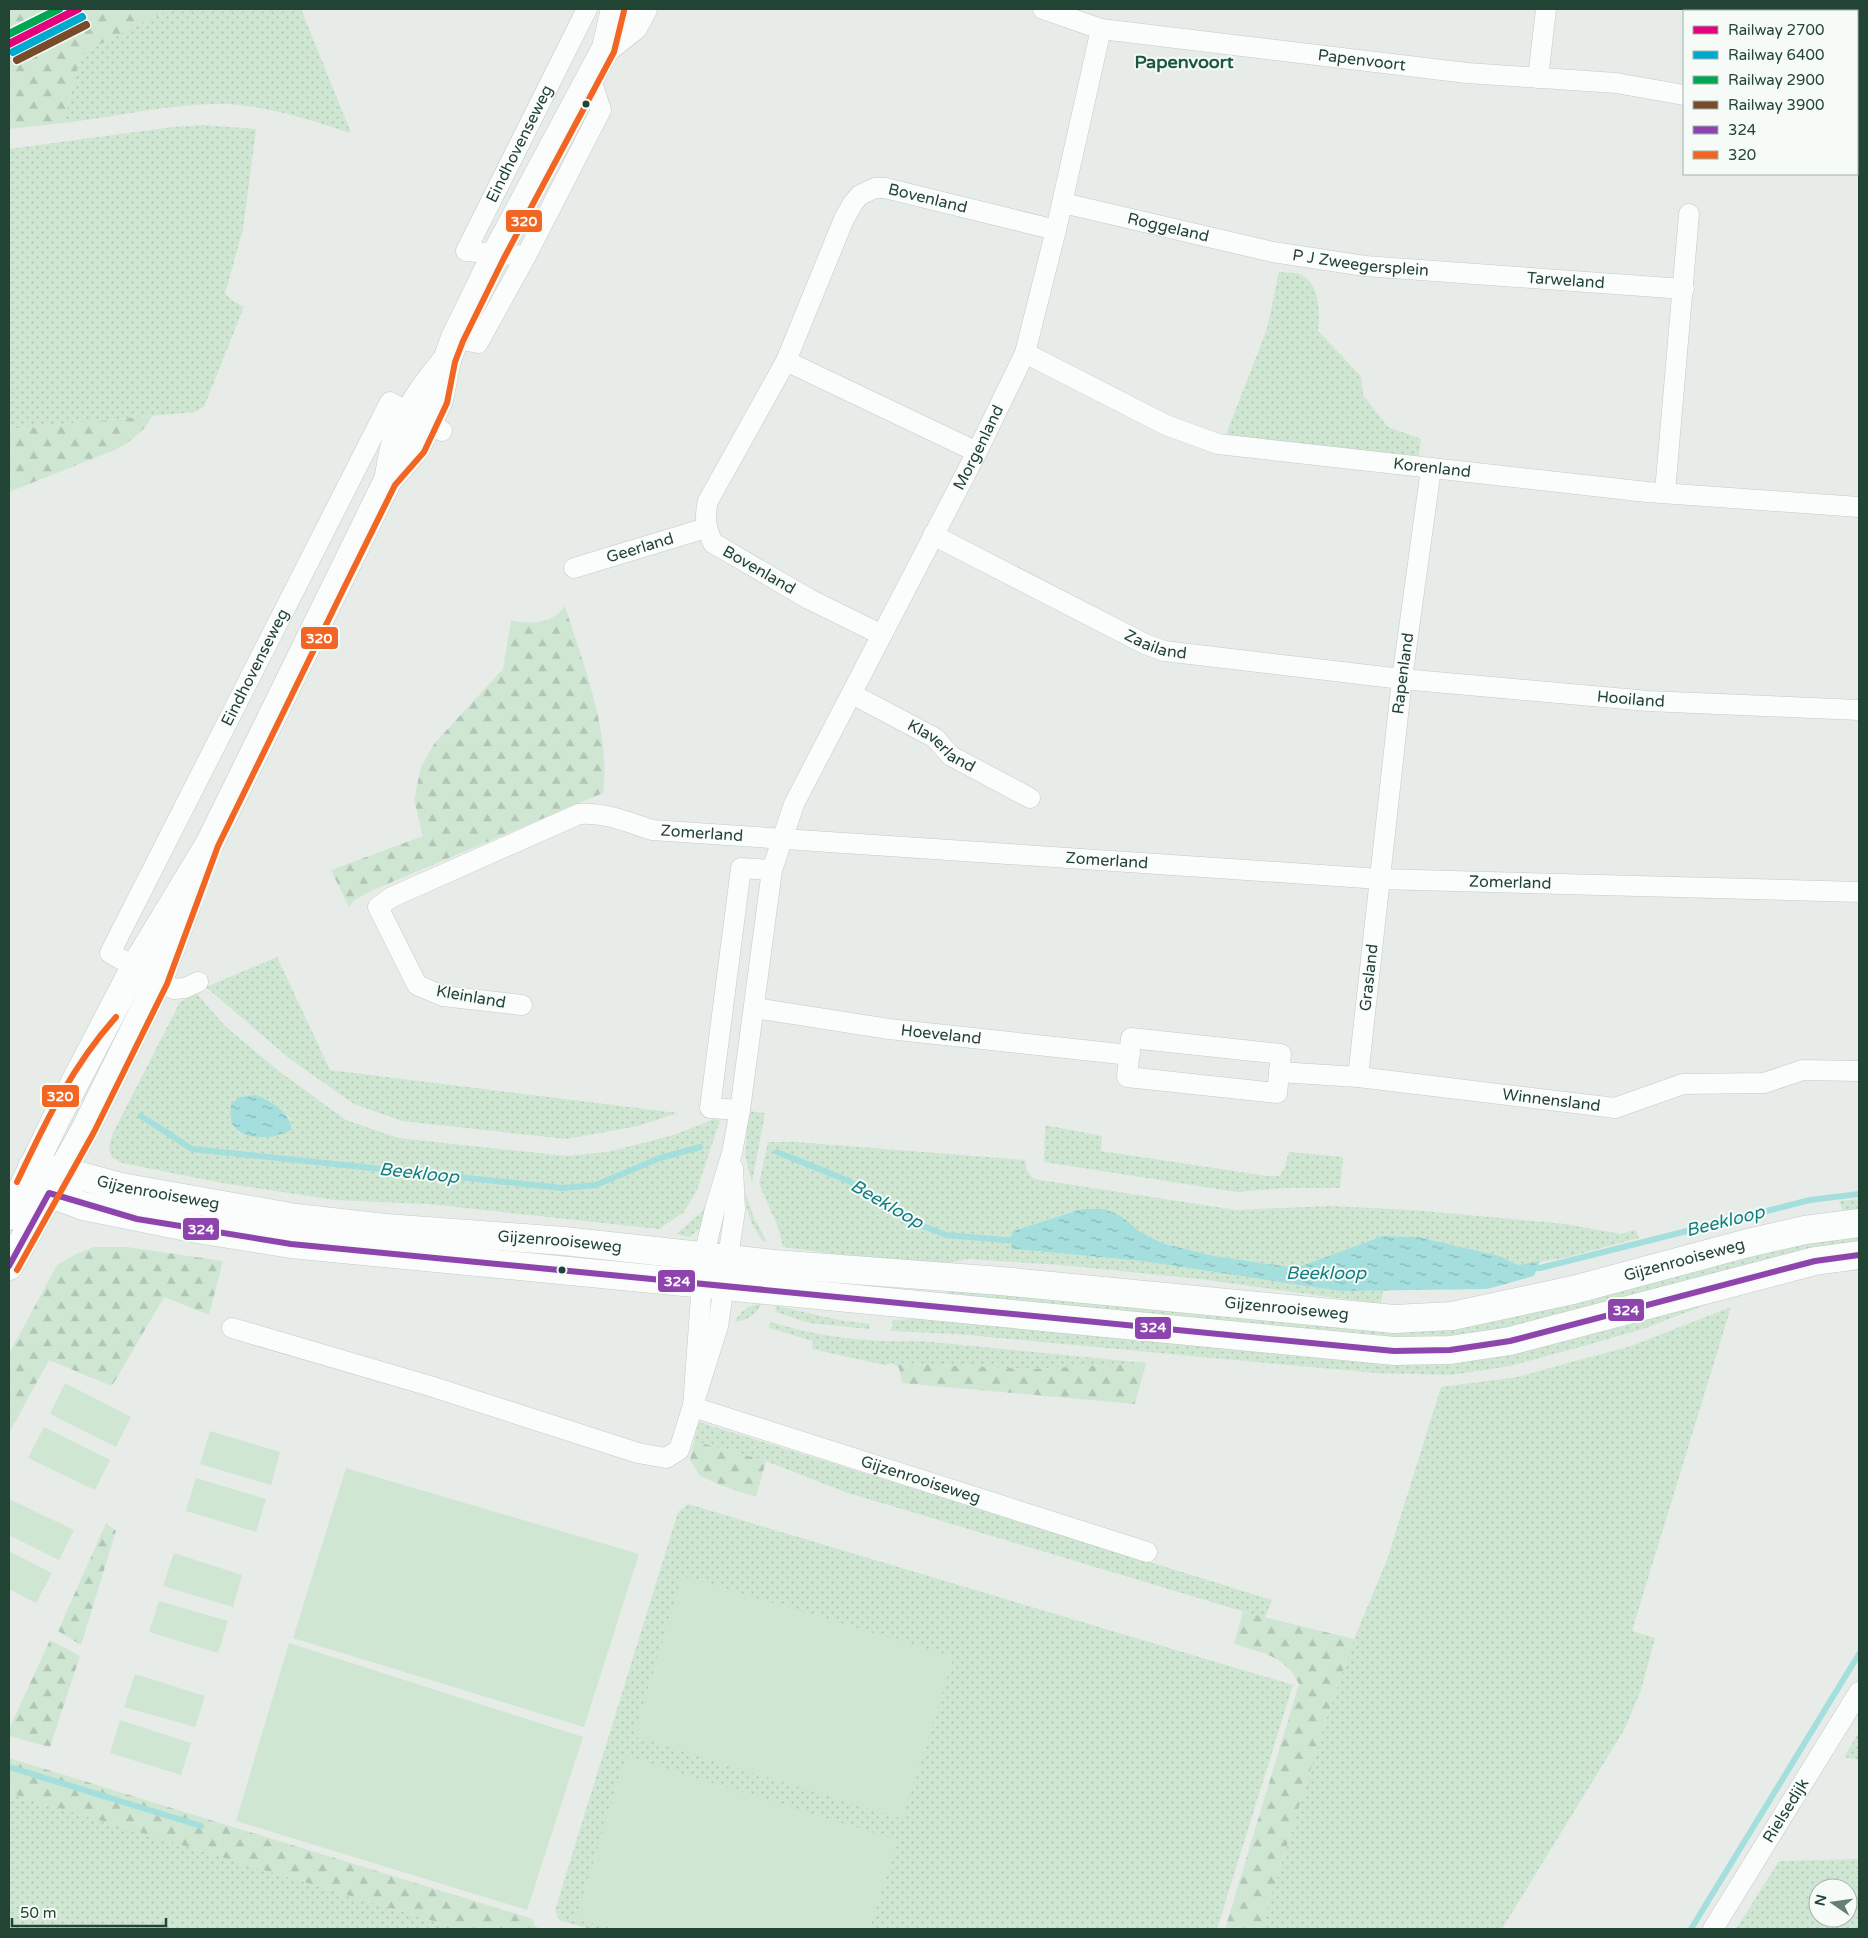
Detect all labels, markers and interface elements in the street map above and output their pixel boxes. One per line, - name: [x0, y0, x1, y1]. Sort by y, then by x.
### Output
- legend: [1683, 10, 1858, 175]
- text: Railway 2700: [1728, 21, 1824, 39]
- street label: Papenvoort: [1317, 45, 1407, 76]
- text: Railway 6400: [1728, 46, 1824, 64]
- district label: Papenvoort: [1134, 51, 1234, 73]
- text: Railway 2900: [1728, 71, 1824, 89]
- street label: Eindhovenseweg: [482, 82, 557, 206]
- text: Railway 3900: [1728, 96, 1824, 114]
- unlabelled marker: [581, 99, 591, 109]
- text: 324: [1728, 121, 1756, 139]
- text: 320: [1728, 146, 1756, 164]
- street label: Bovenland: [886, 179, 969, 218]
- street label: Roggeland: [1125, 208, 1211, 247]
- line badge: 320: [505, 209, 543, 233]
- text: 320: [511, 213, 537, 230]
- street label: P J Zweegersplein: [1291, 245, 1430, 281]
- street label: Tarweland: [1526, 268, 1605, 293]
- street label: Morgenland: [949, 402, 1008, 494]
- street label: Korenland: [1392, 454, 1472, 482]
- street label: Geerland: [604, 528, 676, 568]
- street label: Bovenland: [719, 541, 799, 599]
- street label: Eindhovenseweg: [217, 605, 293, 730]
- street label: Zaailand: [1121, 625, 1188, 664]
- line badge: 320: [300, 626, 339, 650]
- text: 320: [306, 630, 332, 647]
- street label: Rapenland: [1388, 631, 1418, 715]
- street label: Hooiland: [1596, 686, 1665, 712]
- street label: Klaverland: [904, 715, 979, 777]
- street label: Zomerland: [660, 821, 744, 846]
- street label: Zomerland: [1065, 848, 1149, 873]
- street label: Zomerland: [1469, 871, 1552, 894]
- street label: Grasland: [1355, 943, 1383, 1012]
- street label: Kleinland: [435, 981, 507, 1013]
- street label: Hoeveland: [900, 1020, 982, 1049]
- line badge: 320: [41, 1084, 80, 1108]
- street label: Winnensland: [1501, 1084, 1602, 1116]
- text: 320: [47, 1088, 73, 1105]
- water label: Beekloop: [378, 1158, 462, 1188]
- street label: Gijzenrooiseweg: [94, 1171, 221, 1214]
- water label: Beekloop: [847, 1174, 929, 1234]
- water label: Beekloop: [1683, 1200, 1768, 1241]
- line badge: 324: [182, 1217, 220, 1241]
- text: 324: [188, 1221, 214, 1238]
- street label: Gijzenrooiseweg: [497, 1226, 623, 1257]
- street label: Gijzenrooiseweg: [1622, 1234, 1747, 1286]
- water label: Beekloop: [1286, 1262, 1368, 1284]
- unlabelled marker: [557, 1265, 567, 1275]
- line badge: 324: [657, 1269, 696, 1293]
- text: 324: [664, 1273, 690, 1290]
- street label: Gijzenrooiseweg: [1224, 1293, 1350, 1325]
- line badge: 324: [1607, 1298, 1645, 1322]
- text: 324: [1613, 1302, 1639, 1319]
- line badge: 324: [1134, 1316, 1172, 1340]
- text: 324: [1140, 1319, 1166, 1336]
- street label: Gijzenrooiseweg: [858, 1451, 983, 1508]
- street label: Rielsedijk: [1758, 1774, 1813, 1847]
- north arrow: [1808, 1878, 1858, 1928]
- text: N: [1811, 1893, 1830, 1908]
- scale bar: [12, 1896, 166, 1928]
- text: 50 m: [20, 1904, 57, 1922]

